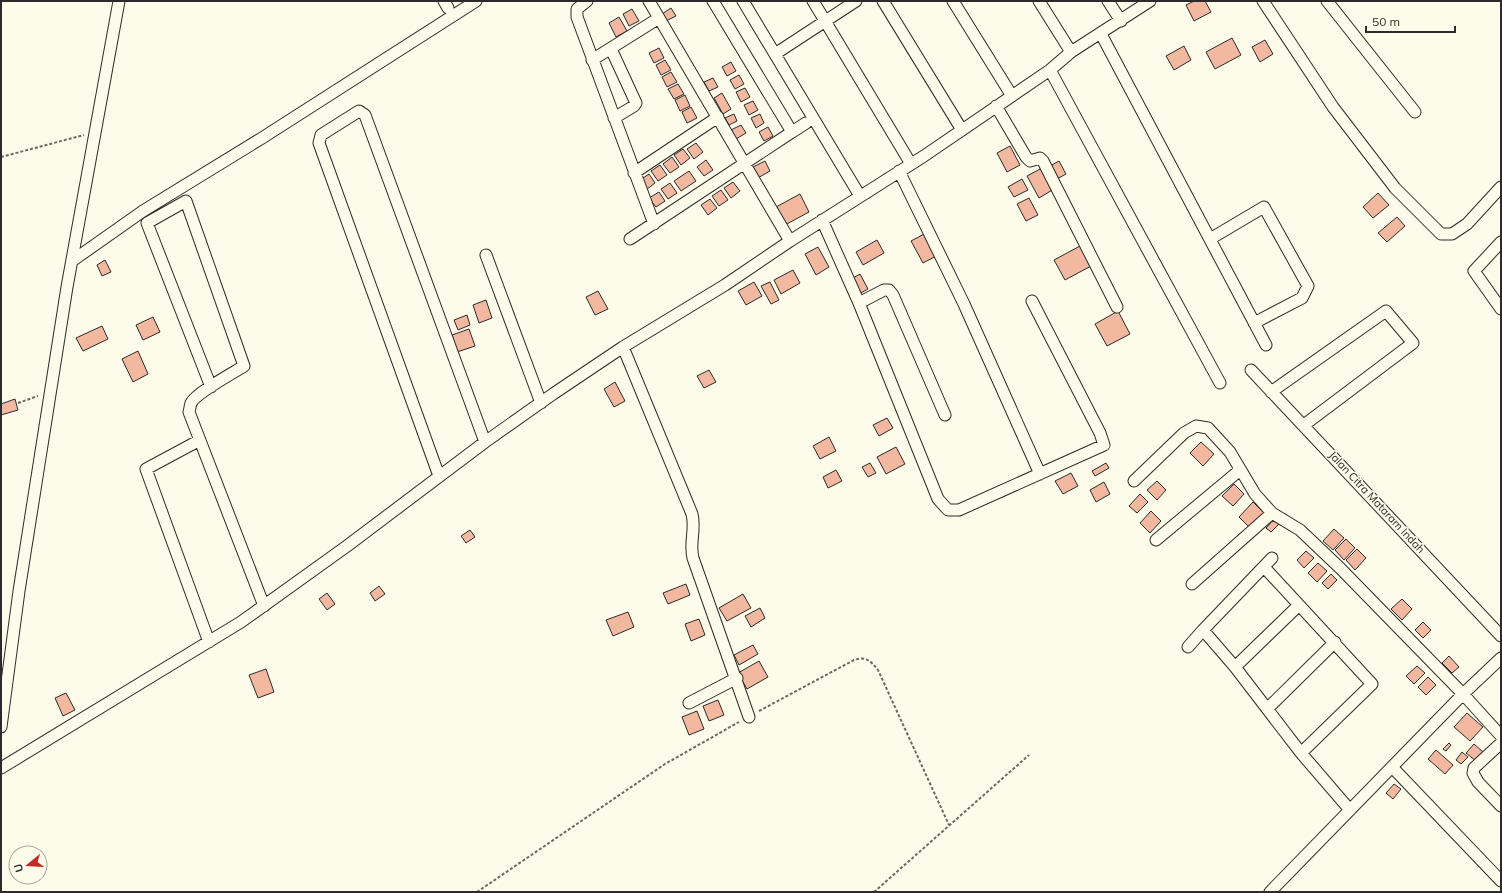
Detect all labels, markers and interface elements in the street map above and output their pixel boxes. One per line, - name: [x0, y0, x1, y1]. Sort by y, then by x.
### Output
- scale bar: [1366, 8, 1455, 34]
- text: 50 m: [1372, 14, 1400, 29]
- street label: Jalan Citra Mataram Indah: [1326, 448, 1428, 556]
- north arrow: [8, 845, 48, 885]
- text: U: [11, 862, 26, 874]

